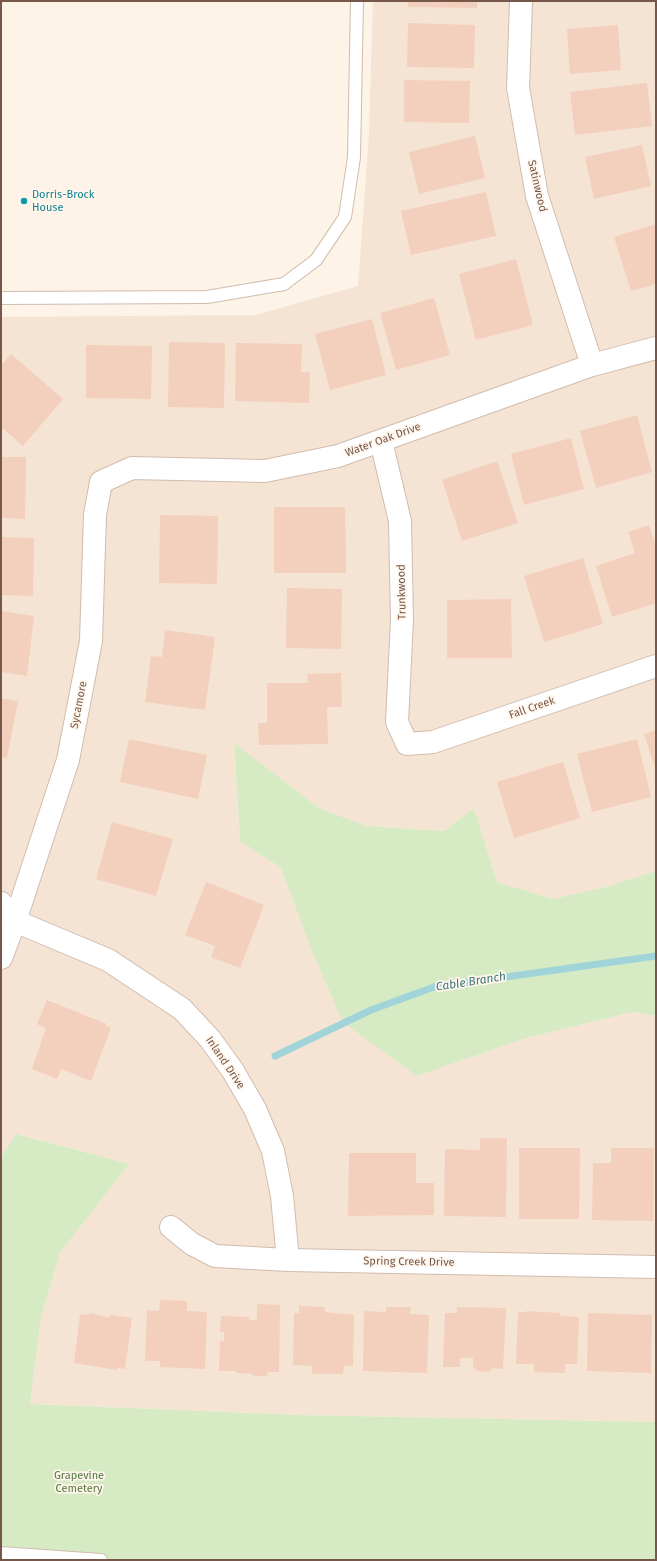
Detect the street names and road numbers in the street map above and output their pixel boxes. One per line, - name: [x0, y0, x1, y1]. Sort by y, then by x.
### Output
- street label: Satinwood: [525, 159, 549, 213]
- street label: Water Oak Drive: [343, 420, 423, 460]
- street label: Trunkwood: [395, 564, 409, 620]
- street label: Sycamore: [68, 680, 90, 730]
- street label: Fall Creek: [507, 694, 557, 722]
- street label: Inland Drive: [203, 1034, 247, 1092]
- street label: Spring Creek Drive: [363, 1255, 455, 1269]

